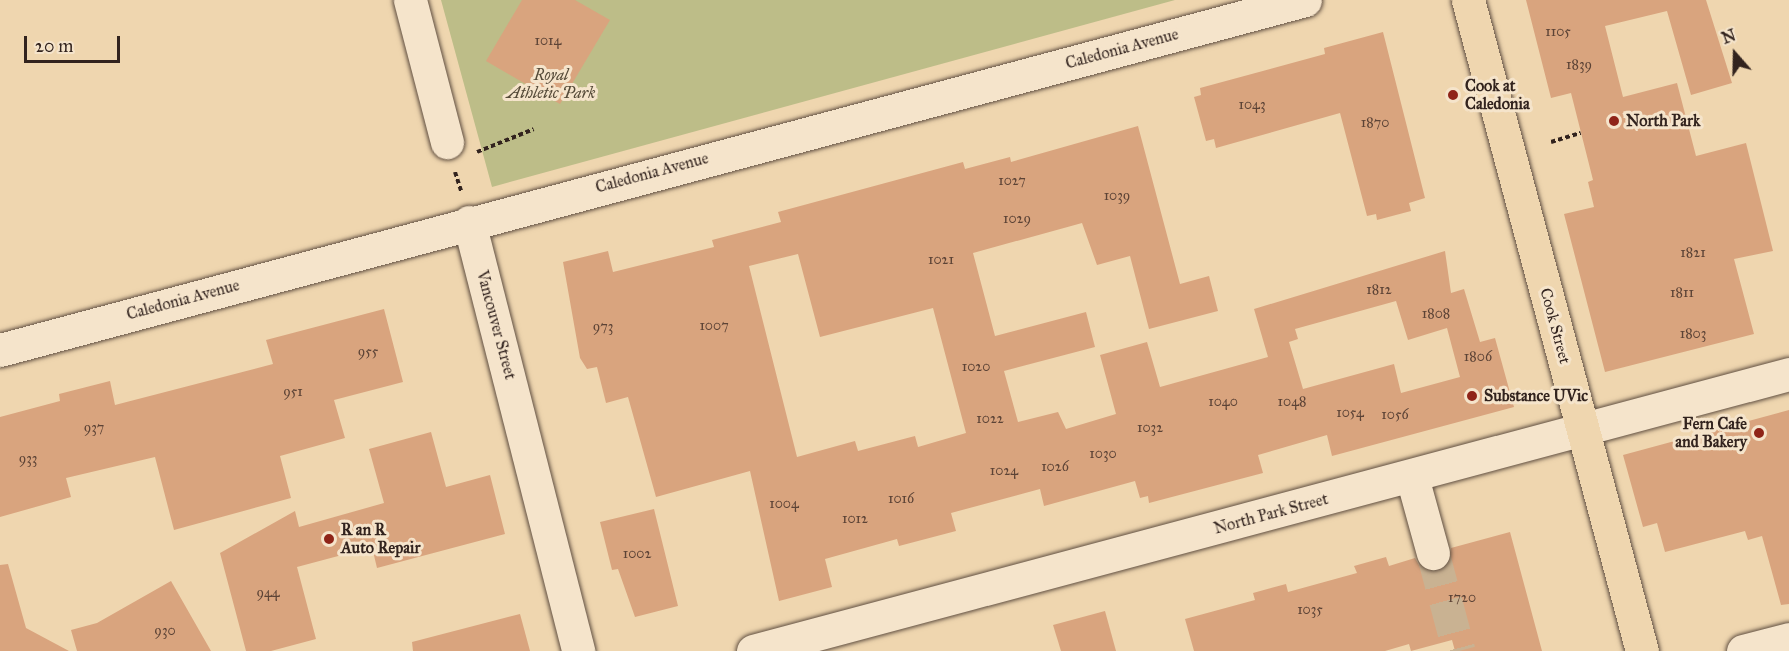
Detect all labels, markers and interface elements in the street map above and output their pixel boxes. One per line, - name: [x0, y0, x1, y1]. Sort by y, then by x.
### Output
- scale bar: [27, 24, 123, 62]
- house number: 1105: [1545, 24, 1571, 40]
- north arrow: [1705, 24, 1765, 84]
- street label: Caledonia Avenue: [1063, 25, 1181, 73]
- text: N: [1719, 25, 1738, 48]
- house number: 1014: [535, 33, 561, 49]
- text: 20 m: [35, 35, 73, 57]
- house number: 1839: [1566, 57, 1592, 73]
- park label: Royal Athletic Park: [507, 65, 595, 103]
- place label: Cook at Caledonia: [1465, 76, 1530, 114]
- marker: Cook at Caledonia: [1446, 88, 1460, 102]
- house number: 1043: [1238, 97, 1266, 113]
- place label: North Park: [1626, 111, 1700, 131]
- marker: North Park: [1607, 114, 1621, 128]
- house number: 1870: [1361, 115, 1389, 131]
- street label: Caledonia Avenue: [593, 149, 711, 197]
- house number: 1027: [998, 173, 1026, 189]
- house number: 1039: [1104, 188, 1130, 204]
- house number: 1029: [1003, 211, 1031, 227]
- house number: 1821: [1680, 245, 1706, 261]
- house number: 1021: [928, 252, 954, 268]
- street label: Vancouver Street: [472, 268, 520, 382]
- street label: Caledonia Avenue: [124, 276, 242, 324]
- house number: 1812: [1366, 282, 1392, 298]
- house number: 1811: [1670, 285, 1694, 301]
- street label: Cook Street: [1536, 286, 1574, 366]
- house number: 1808: [1422, 306, 1450, 322]
- house number: 1007: [699, 318, 729, 334]
- house number: 973: [593, 319, 613, 335]
- house number: 1803: [1680, 326, 1706, 342]
- house number: 955: [358, 344, 378, 360]
- house number: 1806: [1464, 349, 1492, 365]
- house number: 1020: [962, 359, 990, 375]
- house number: 951: [283, 384, 303, 400]
- place label: Substance UVic: [1484, 386, 1588, 406]
- marker: Substance UVic: [1465, 389, 1479, 403]
- house number: 1040: [1208, 394, 1238, 410]
- house number: 1048: [1278, 394, 1306, 410]
- house number: 1054: [1336, 405, 1364, 421]
- house number: 1056: [1381, 407, 1409, 423]
- house number: 1022: [976, 411, 1004, 427]
- place label: Fern Cafe and Bakery: [1675, 414, 1747, 452]
- house number: 937: [84, 420, 104, 436]
- house number: 1032: [1137, 420, 1163, 436]
- marker: Fern Cafe and Bakery: [1752, 426, 1766, 440]
- house number: 1030: [1089, 446, 1117, 462]
- house number: 933: [19, 451, 37, 467]
- house number: 1026: [1041, 459, 1069, 475]
- house number: 1024: [990, 463, 1018, 479]
- street label: North Park Street: [1212, 490, 1330, 538]
- house number: 1016: [888, 491, 914, 507]
- house number: 1004: [769, 496, 799, 512]
- house number: 1012: [842, 511, 868, 527]
- place label: R an R Auto Repair: [341, 520, 420, 558]
- marker: R an R Auto Repair: [322, 532, 336, 546]
- house number: 1002: [623, 546, 651, 562]
- house number: 944: [256, 585, 280, 601]
- house number: 1720: [1448, 590, 1476, 606]
- house number: 1035: [1297, 602, 1323, 618]
- house number: 930: [154, 623, 176, 639]

